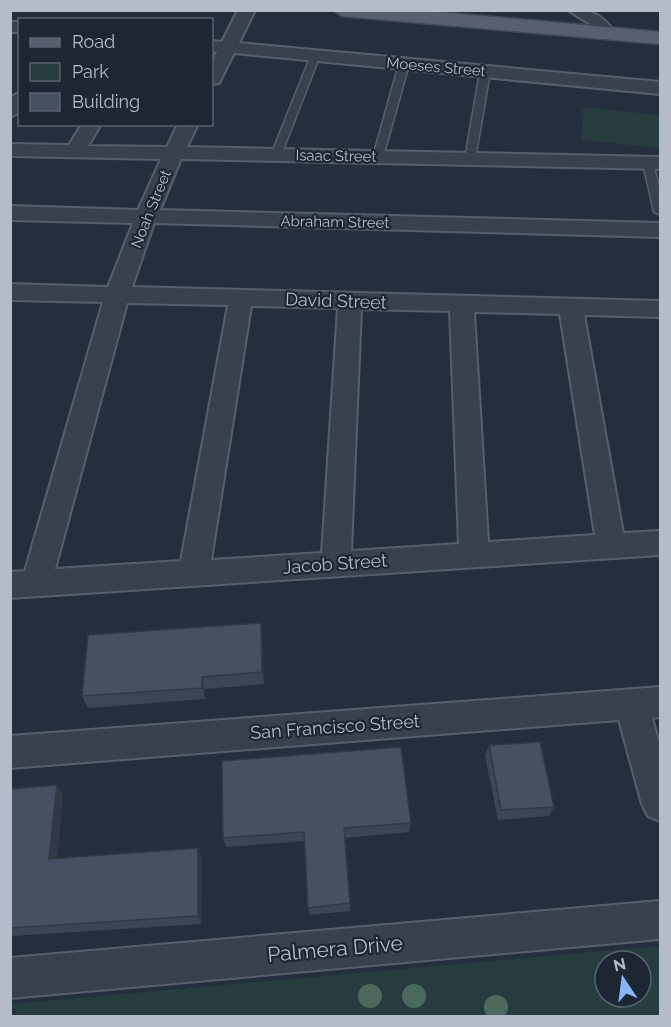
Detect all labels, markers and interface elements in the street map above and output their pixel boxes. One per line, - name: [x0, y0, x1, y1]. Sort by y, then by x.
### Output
- legend: [18, 18, 213, 126]
- text: Road: [72, 31, 115, 52]
- street label: Moeses Street: [386, 54, 486, 80]
- text: Park: [72, 61, 109, 82]
- text: Building: [72, 91, 140, 112]
- street label: Isaac Street: [295, 146, 377, 166]
- street label: Noah Street: [127, 167, 175, 251]
- street label: Abraham Street: [280, 212, 390, 232]
- street label: David Street: [285, 288, 387, 313]
- street label: Jacob Street: [282, 549, 388, 578]
- street label: San Francisco Street: [250, 710, 420, 743]
- street label: Palmera Drive: [266, 930, 404, 967]
- north arrow: [593, 949, 653, 1009]
- text: N: [612, 954, 628, 976]

